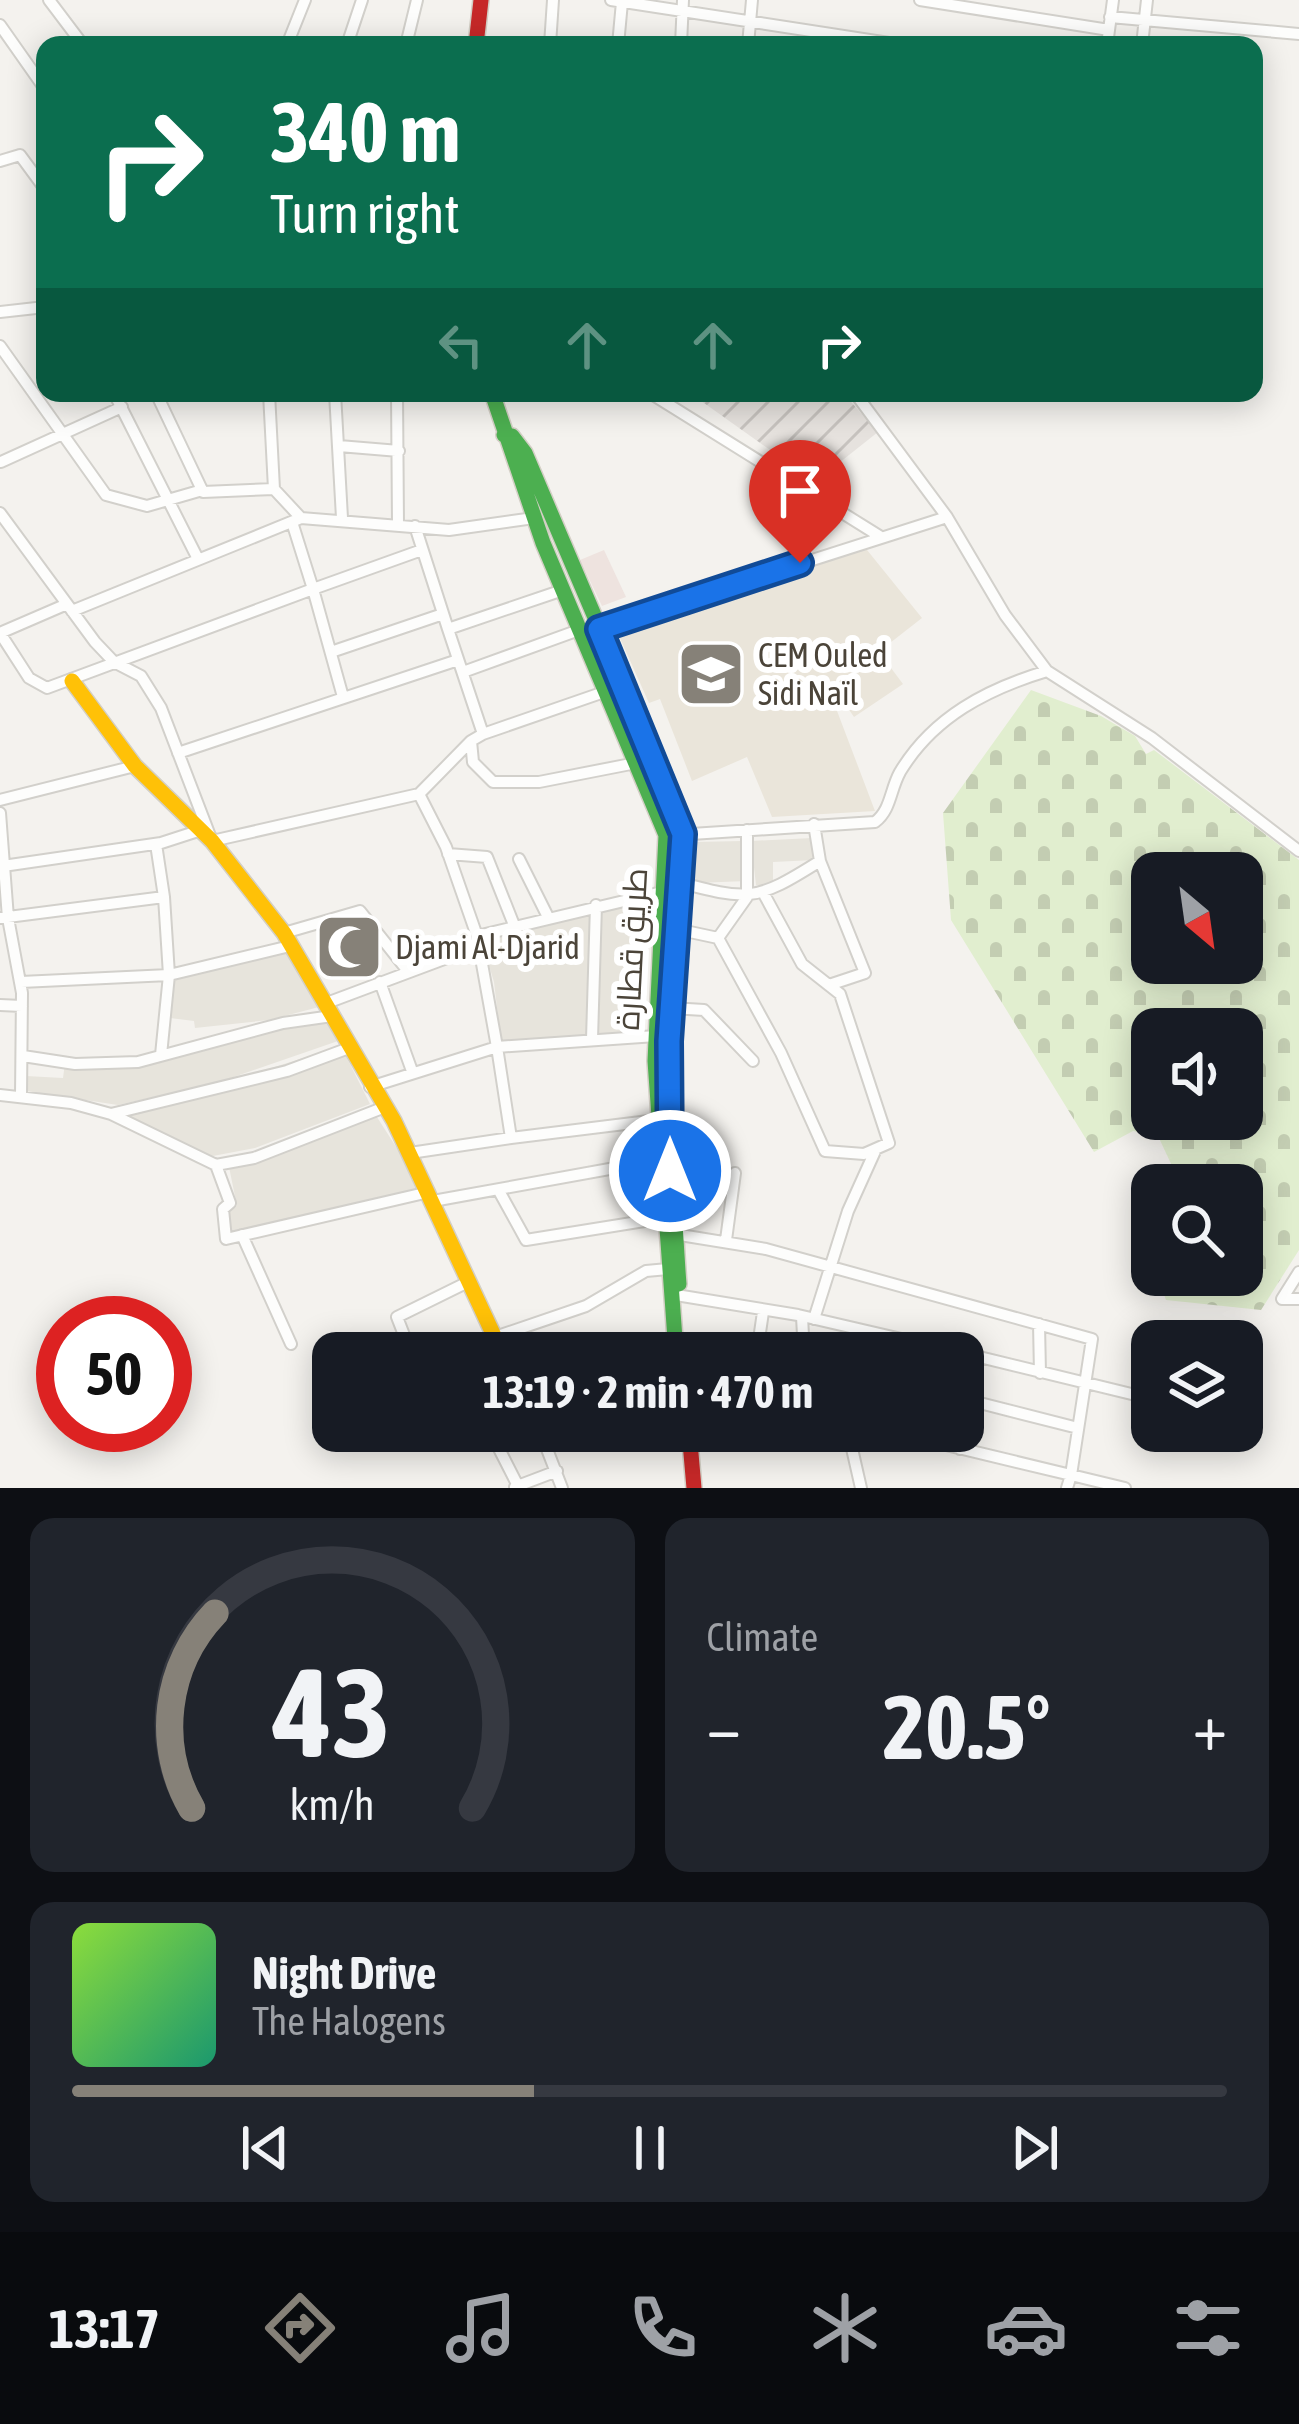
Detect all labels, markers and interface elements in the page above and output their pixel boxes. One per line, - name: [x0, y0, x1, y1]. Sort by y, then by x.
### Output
- icon: right: [72, 84, 228, 240]
- text: 340 m: [270, 84, 460, 180]
- text: Turn right: [270, 183, 460, 244]
- icon: left: [428, 312, 494, 378]
- icon: ahead: [554, 312, 620, 378]
- icon: ahead: [680, 312, 746, 378]
- icon: right: [806, 312, 872, 378]
- pin: [749, 440, 851, 563]
- icon: arrive: [767, 458, 833, 524]
- place label: CEM Ouled Sidi Naïl: [758, 636, 888, 712]
- school or university icon: CEM Ouled Sidi Naïl: [676, 639, 746, 709]
- north arrow: [1131, 852, 1263, 984]
- map controls: [1131, 852, 1263, 1452]
- street label: طريق قطارة: [608, 867, 656, 1031]
- mosque icon: Djami Al-Djarid: [314, 912, 384, 982]
- place label: Djami Al-Djarid: [395, 928, 580, 966]
- button: sound: [1131, 1008, 1263, 1140]
- position arrow: [607, 1108, 733, 1234]
- button: search: [1131, 1164, 1263, 1296]
- speed limit sign: 50: [36, 1296, 192, 1452]
- button: layers: [1131, 1320, 1263, 1452]
- text: 13:19 · 2 min · 470 m: [483, 1366, 813, 1418]
- text: Climate: [707, 1615, 818, 1659]
- text: 43: [273, 1640, 391, 1783]
- text: 20.5°: [883, 1675, 1051, 1778]
- text: −: [707, 1688, 741, 1764]
- text: +: [1193, 1688, 1227, 1764]
- text: km/h: [290, 1780, 375, 1829]
- text: Night Drive: [252, 1947, 437, 1999]
- text: The Halogens: [252, 1999, 446, 2043]
- icon: previous: [232, 2115, 298, 2181]
- icon: pause: [617, 2115, 683, 2181]
- icon: next: [1002, 2115, 1068, 2181]
- icon: directions: [258, 2286, 342, 2370]
- icon: music: [439, 2286, 523, 2370]
- icon: phone: [621, 2286, 705, 2370]
- icon: climate: [803, 2286, 887, 2370]
- icon: car: [984, 2286, 1068, 2370]
- icon: filters: [1166, 2286, 1250, 2370]
- text: 13:17: [49, 2298, 160, 2359]

